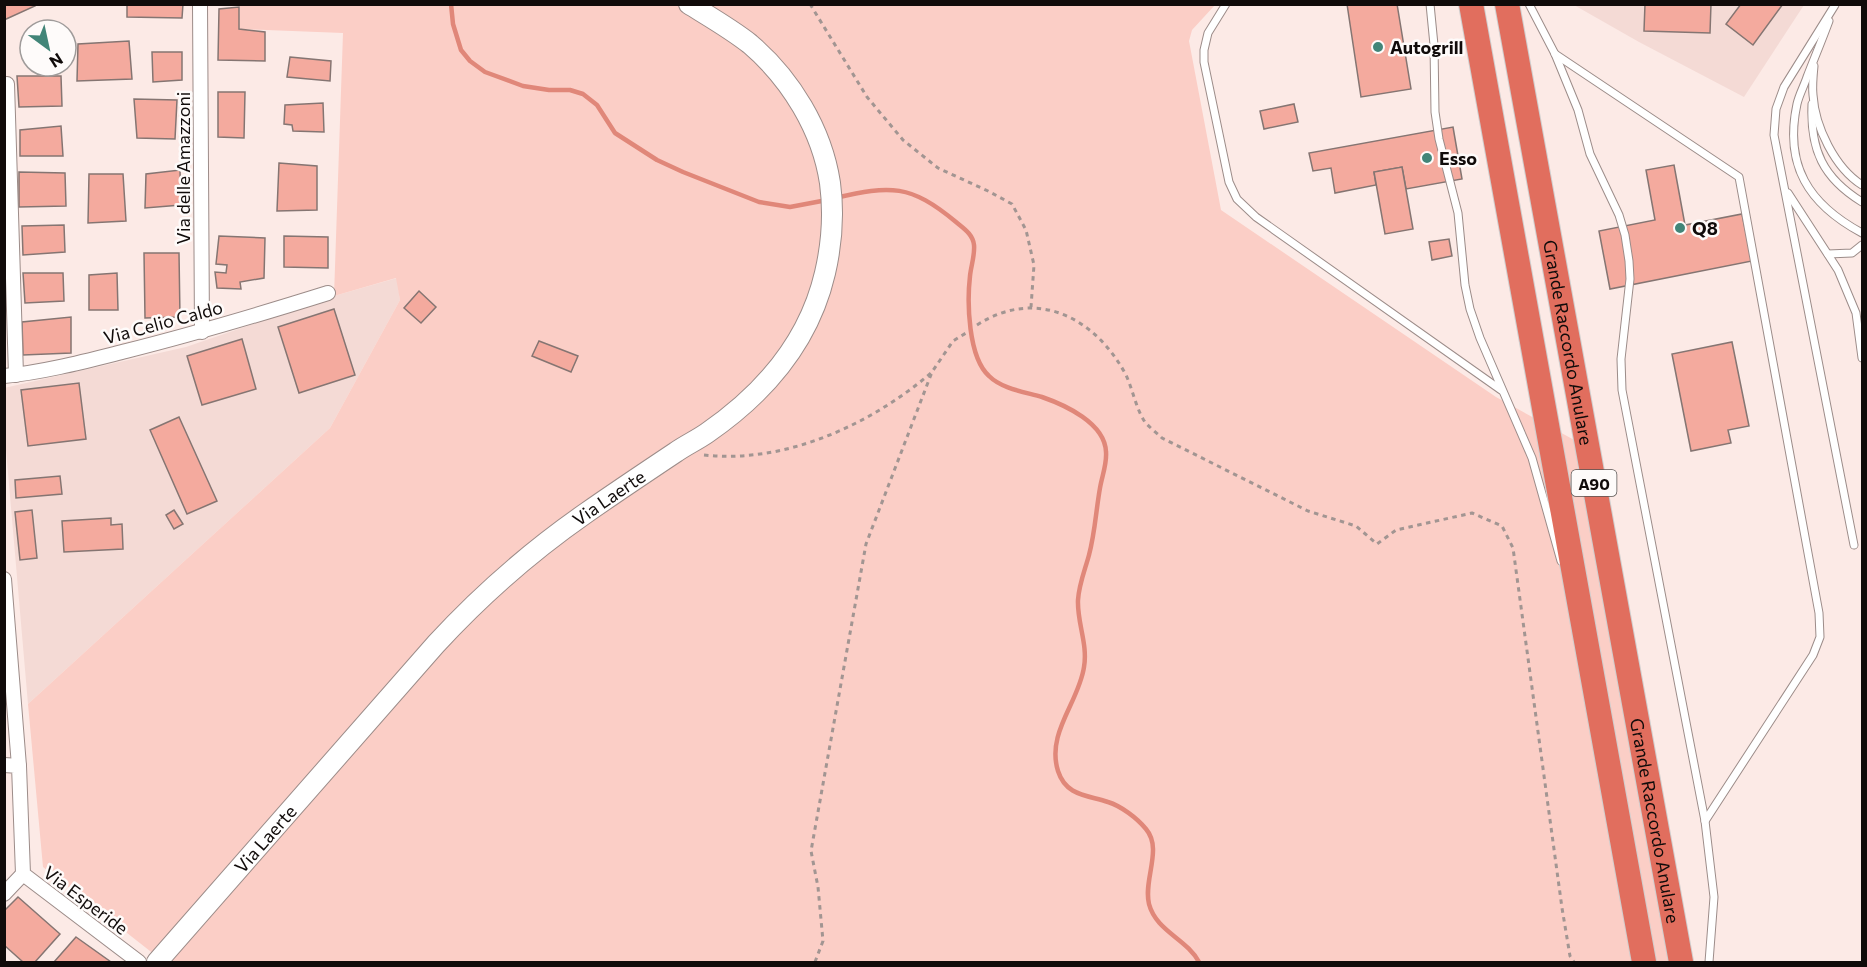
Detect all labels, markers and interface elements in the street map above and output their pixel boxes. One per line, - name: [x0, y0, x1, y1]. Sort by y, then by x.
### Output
- north arrow: [18, 18, 78, 78]
- place label: Autogrill: [1390, 36, 1463, 58]
- marker: Autogrill: [1371, 40, 1385, 54]
- text: N: [46, 50, 67, 72]
- street label: Via delle Amazzoni: [172, 92, 194, 244]
- place label: Esso: [1439, 147, 1477, 169]
- marker: Esso: [1420, 151, 1434, 165]
- place label: Q8: [1692, 217, 1718, 239]
- marker: Q8: [1673, 221, 1687, 235]
- street label: Grande Raccordo Anulare: [1539, 238, 1598, 447]
- street label: Via Celio Caldo: [101, 296, 225, 348]
- street label: Via Laerte: [568, 465, 649, 530]
- road number: A90: [1572, 470, 1616, 496]
- street label: Grande Raccordo Anulare: [1626, 716, 1685, 925]
- street label: Via Laerte: [230, 800, 301, 877]
- street label: Via Esperide: [39, 861, 133, 939]

